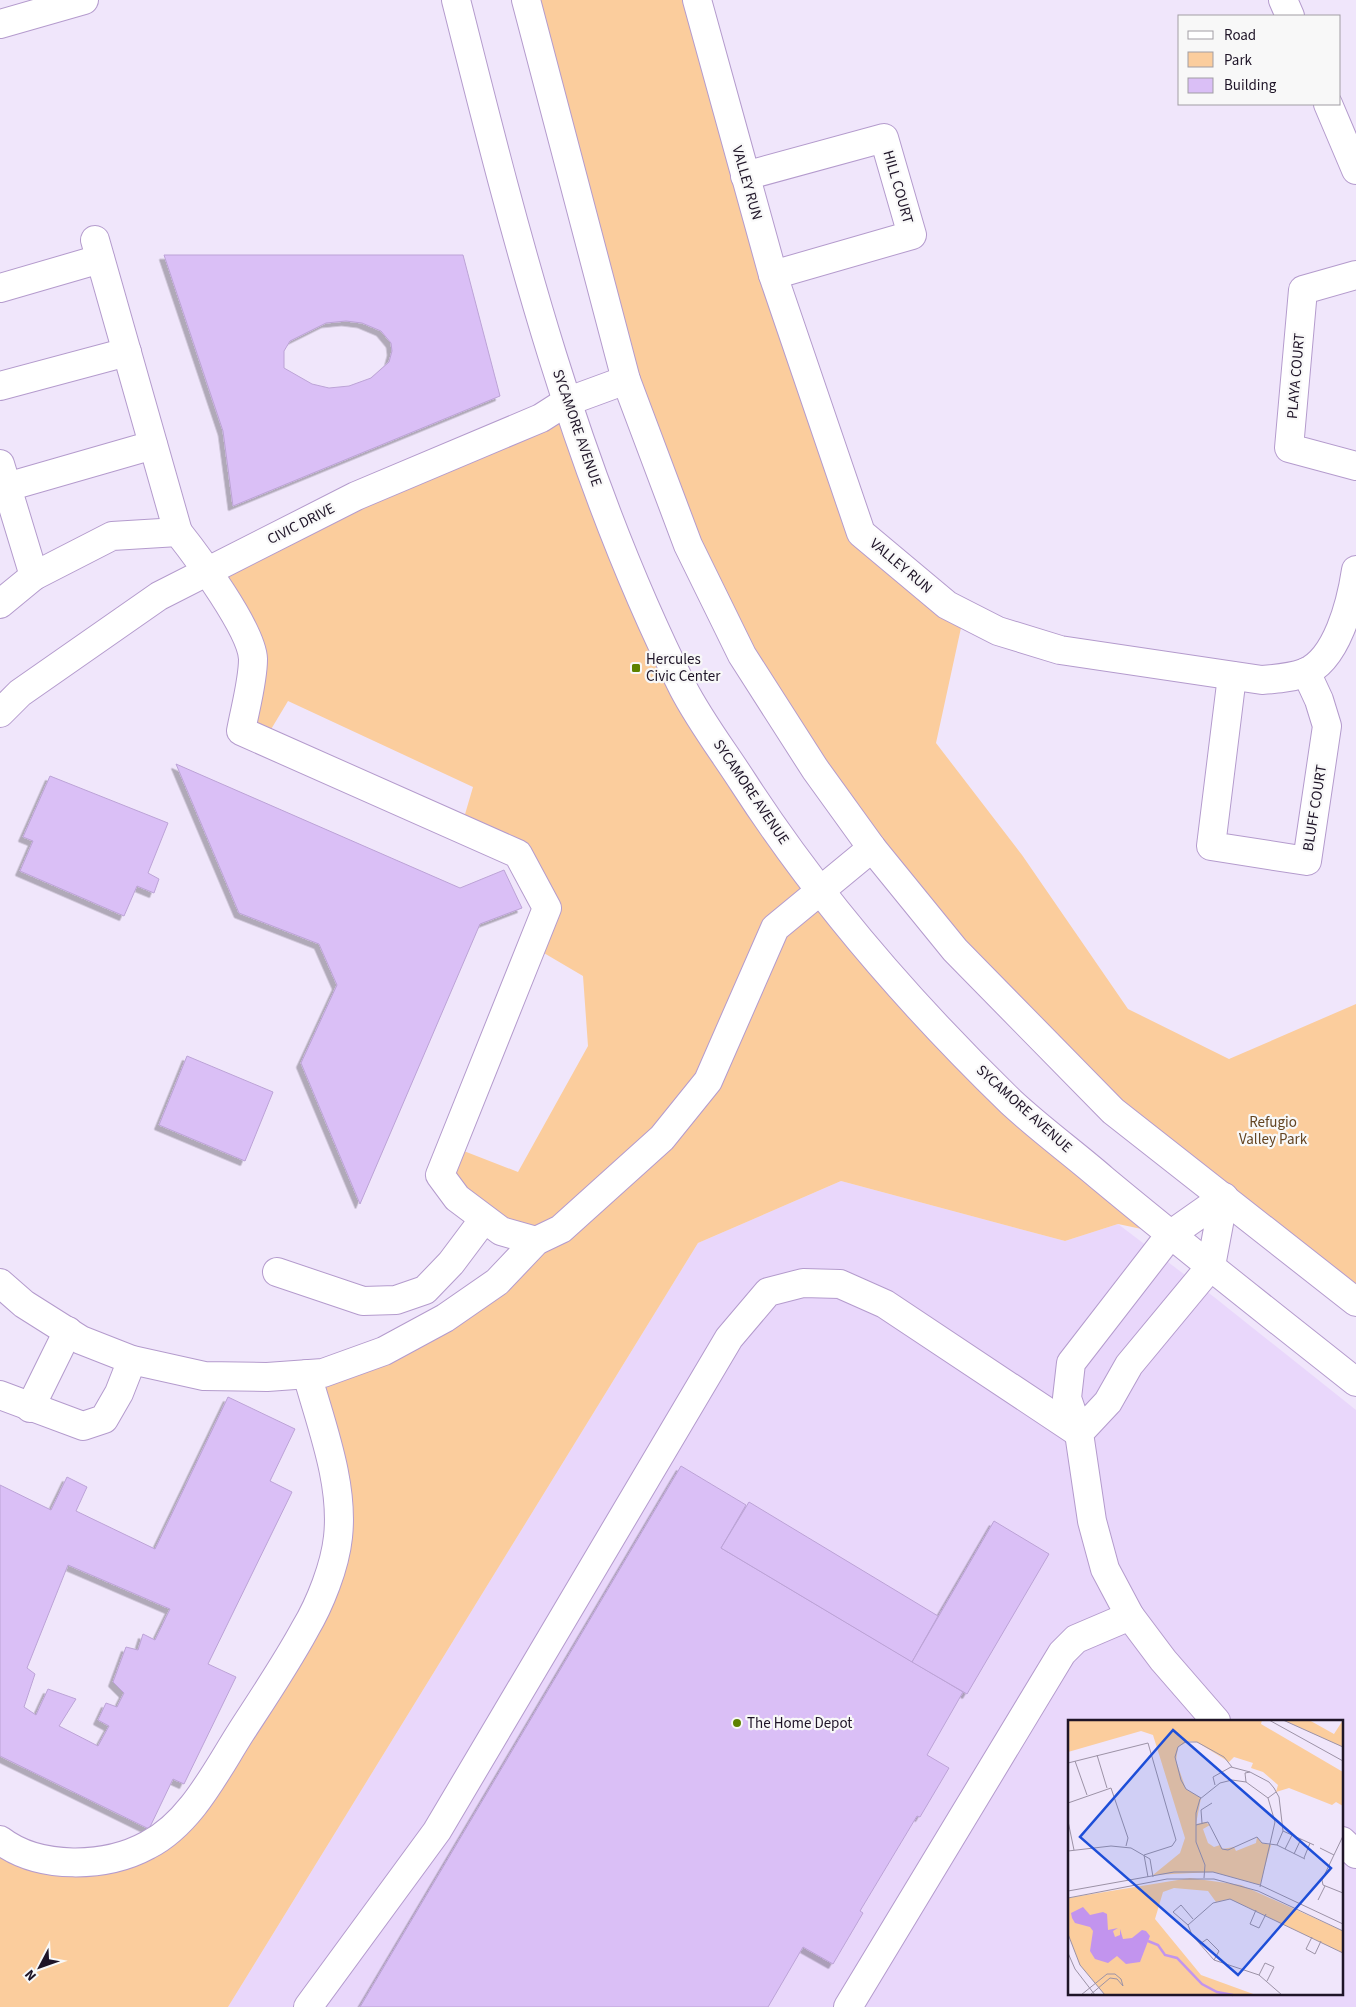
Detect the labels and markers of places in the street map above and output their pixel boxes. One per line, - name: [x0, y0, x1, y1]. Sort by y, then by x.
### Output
- place label: Hercules Civic Center: [646, 649, 721, 687]
- marker: Hercules Civic Center: [630, 662, 642, 674]
- place label: The Home Depot: [747, 1713, 852, 1734]
- marker: The Home Depot: [731, 1717, 743, 1729]

